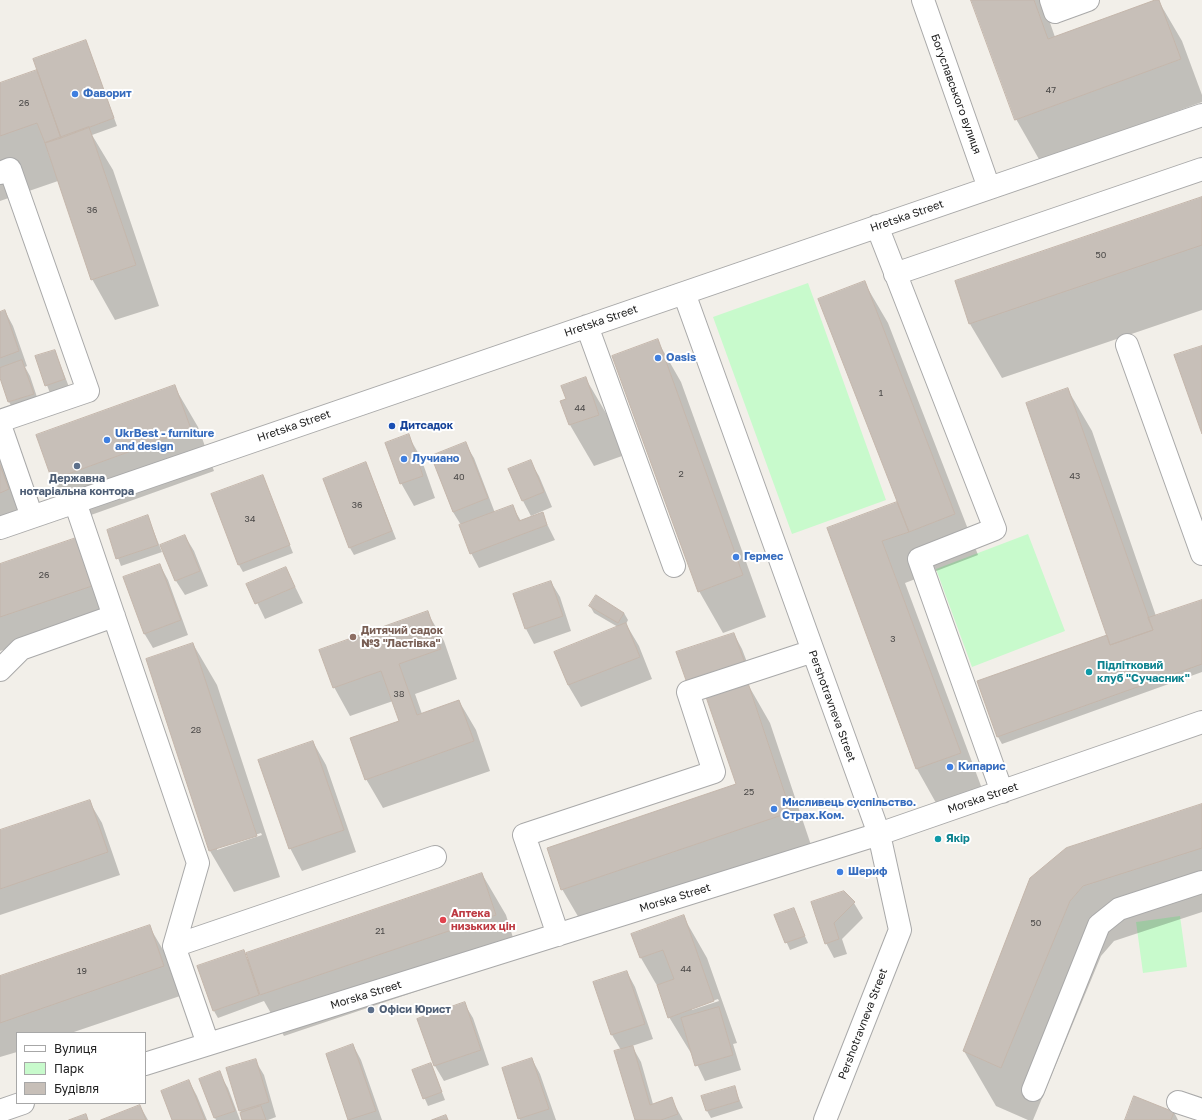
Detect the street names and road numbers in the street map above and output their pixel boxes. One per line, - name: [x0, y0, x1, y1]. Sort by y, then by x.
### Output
- street label: Богуславського вулиця: [928, 32, 984, 156]
- street label: Hretska Street: [869, 197, 945, 235]
- street label: Hretska Street: [563, 302, 639, 340]
- street label: Hretska Street: [256, 407, 332, 445]
- street label: Pershotravneva Street: [806, 648, 858, 764]
- street label: Morska Street: [946, 780, 1020, 816]
- street label: Morska Street: [638, 881, 712, 915]
- street label: Pershotravneva Street: [836, 967, 890, 1081]
- street label: Morska Street: [329, 978, 403, 1012]

